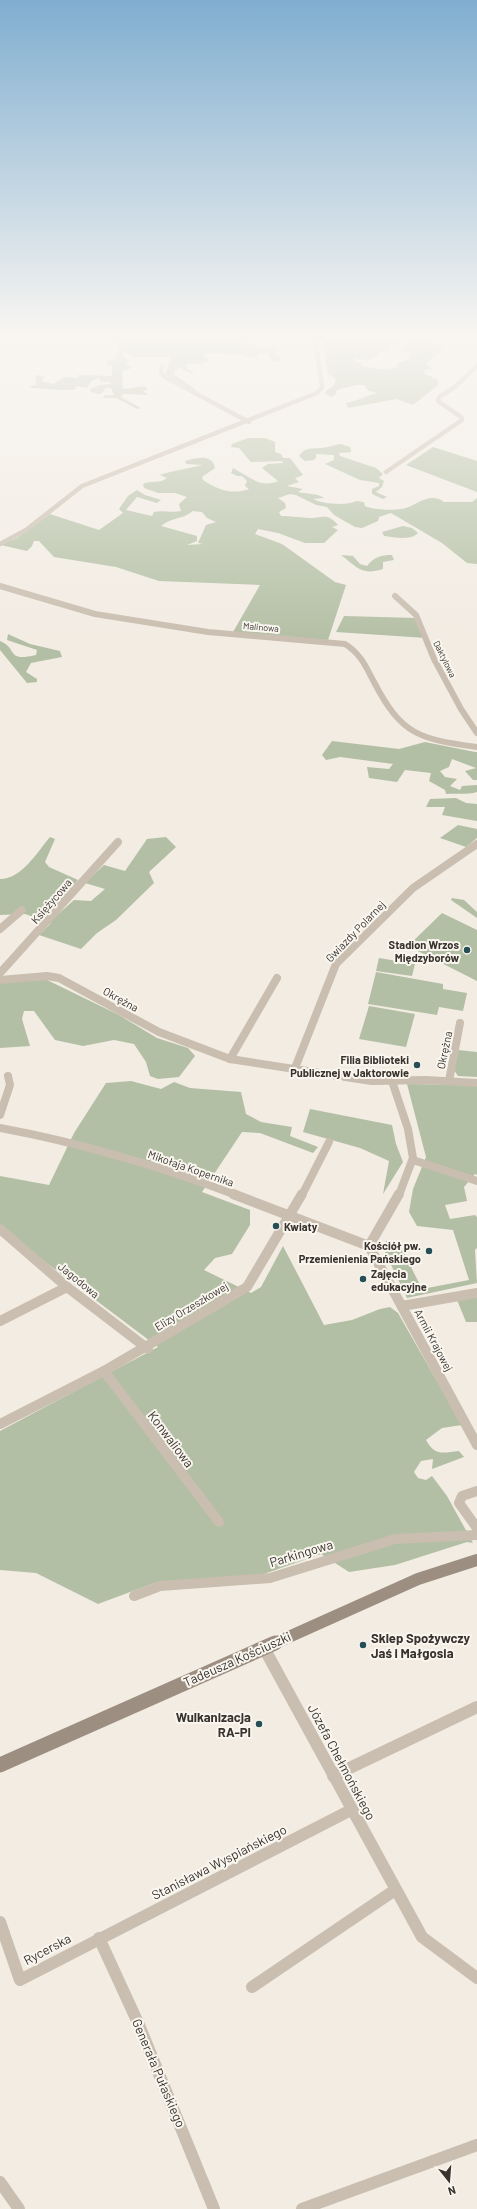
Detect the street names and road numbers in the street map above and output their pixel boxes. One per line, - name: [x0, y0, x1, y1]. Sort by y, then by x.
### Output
- street label: Malinowa: [243, 620, 279, 634]
- street label: Daktylowa: [431, 639, 459, 679]
- street label: Księżycowa: [28, 876, 74, 926]
- street label: Gwiazdy Polarnej: [322, 898, 388, 964]
- street label: Okrężna: [101, 984, 141, 1014]
- street label: Okrężna: [434, 1030, 454, 1070]
- street label: Mikołaja Kopernika: [146, 1147, 236, 1189]
- street label: Jagodowa: [56, 1260, 102, 1300]
- street label: Elizy Orzeszkowej: [152, 1279, 230, 1333]
- street label: Armii Krajowej: [412, 1307, 456, 1373]
- street label: Konwaliowa: [145, 1408, 197, 1470]
- street label: Parkingowa: [267, 1536, 335, 1570]
- street label: Tadeusza Kościuszki: [181, 1628, 293, 1690]
- street label: Józefa Chełmońskiego: [305, 1701, 379, 1823]
- street label: Stanisława Wyspiańskiego: [149, 1821, 289, 1903]
- street label: Rycerska: [21, 1930, 73, 1968]
- street label: Generała Pułaskiego: [129, 2016, 189, 2130]

